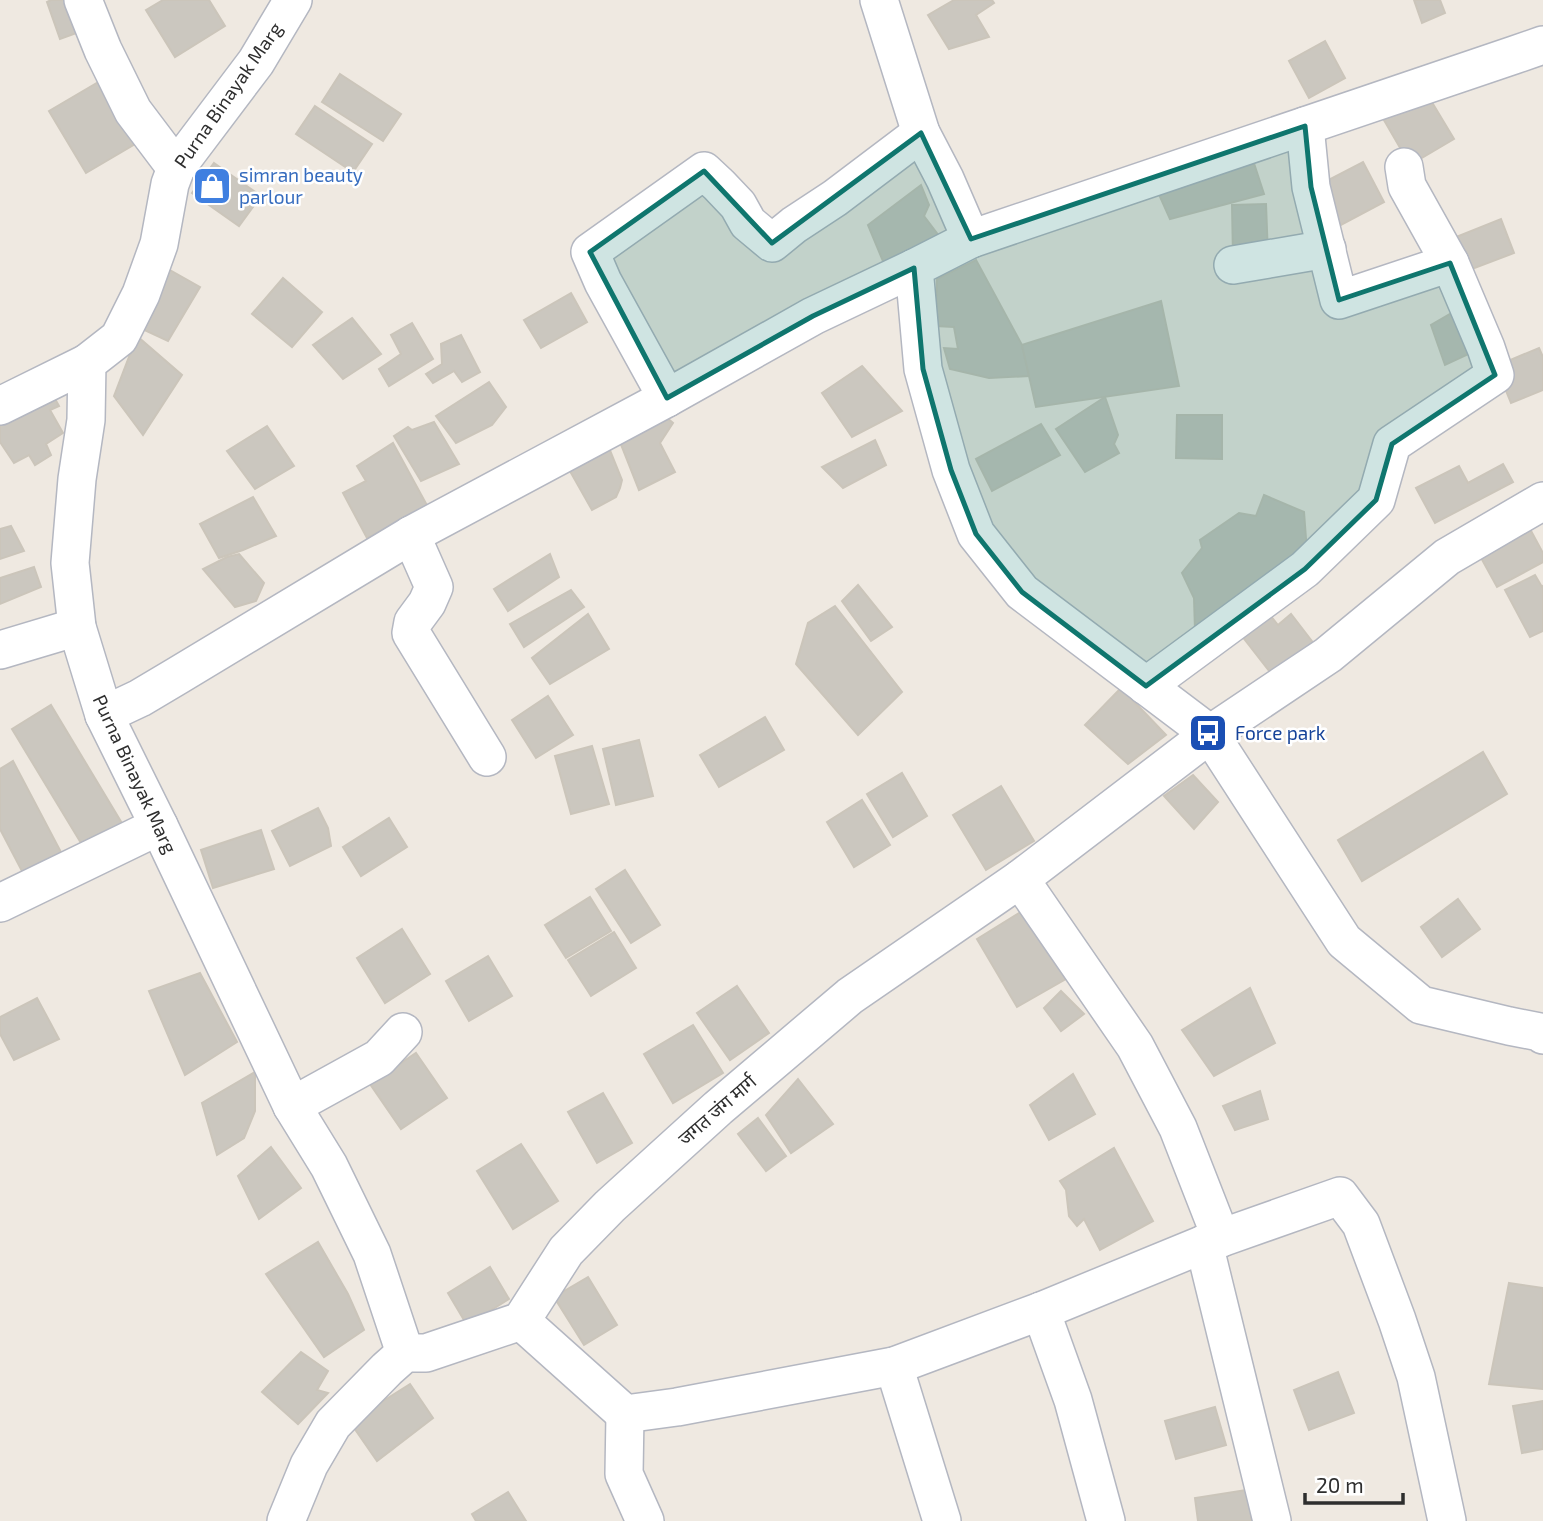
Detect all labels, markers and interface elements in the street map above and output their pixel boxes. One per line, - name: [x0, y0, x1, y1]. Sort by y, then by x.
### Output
- street label: Purna Binayak Marg: [169, 17, 287, 172]
- place label: simran beauty parlour: [239, 163, 363, 208]
- shop icon: simran beauty parlour: [191, 165, 233, 207]
- street label: Purna Binayak Marg: [89, 691, 183, 857]
- bus stop icon: Force park: [1187, 712, 1229, 754]
- place label: Force park: [1235, 721, 1326, 744]
- street label: जगत जंग मार्ग: [673, 1069, 761, 1150]
- scale bar: [1305, 1462, 1403, 1506]
- text: 20 m: [1316, 1472, 1364, 1497]

